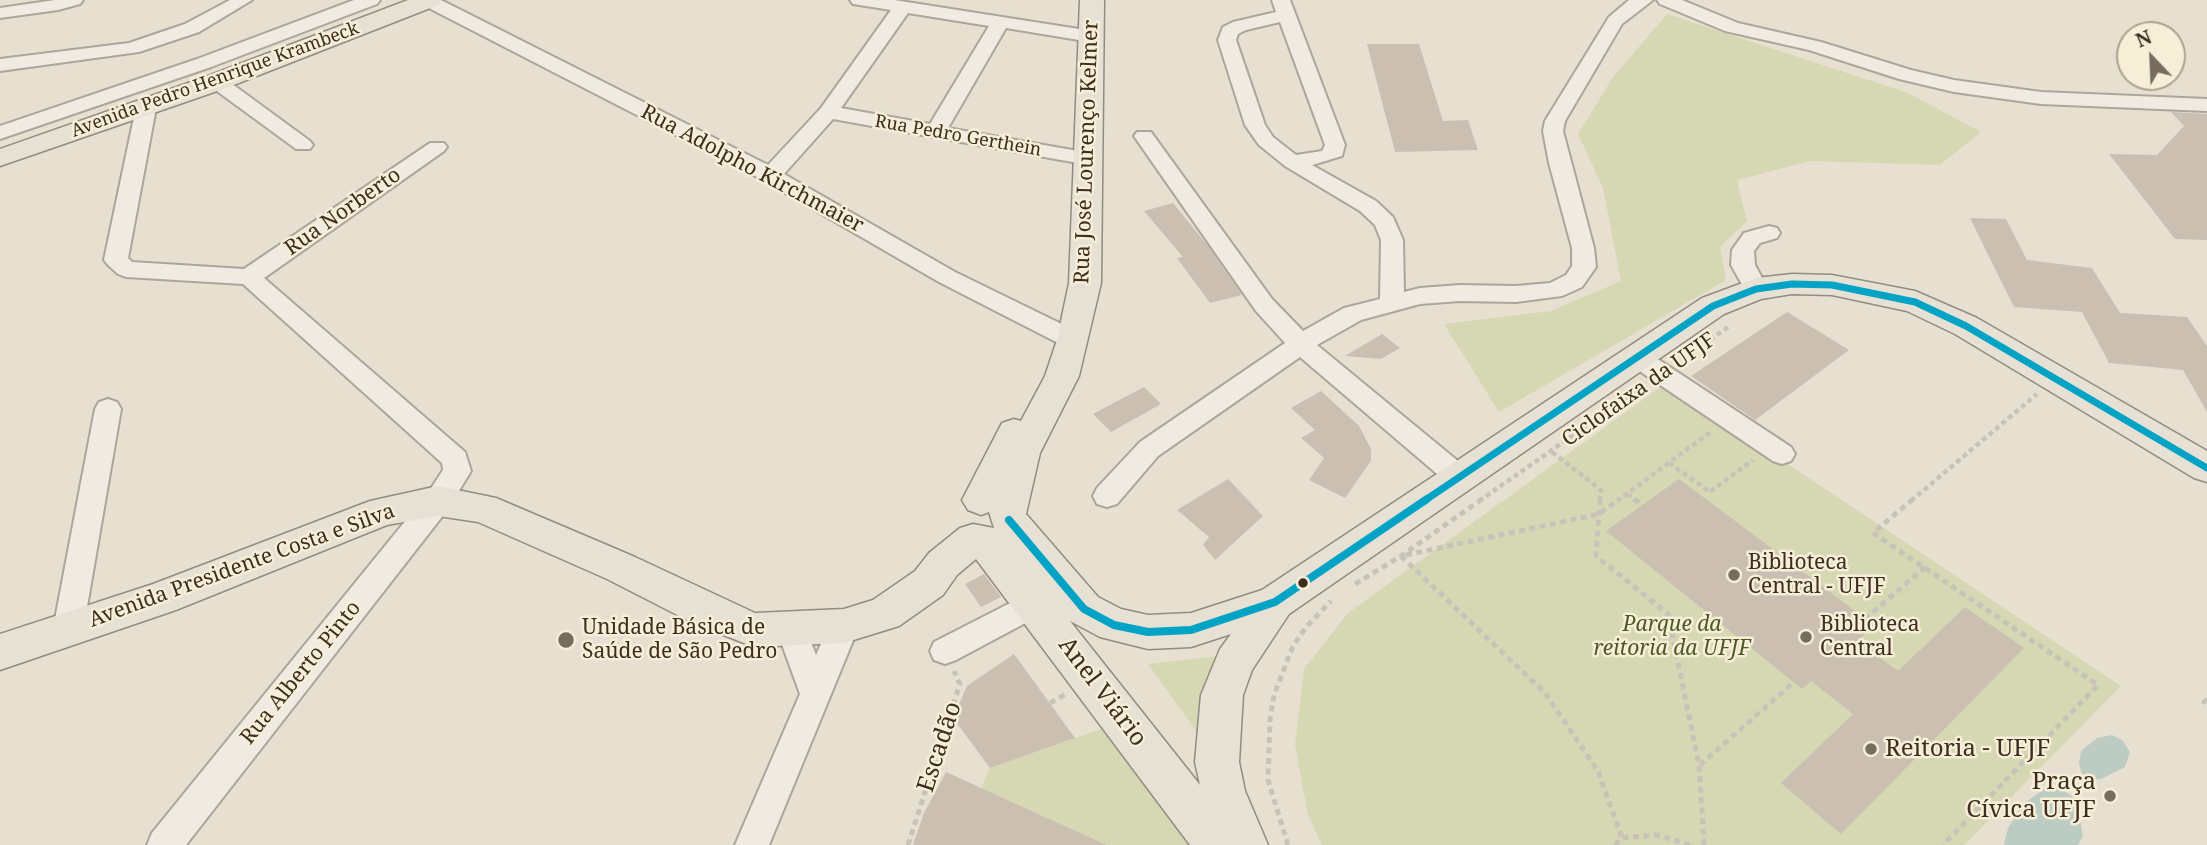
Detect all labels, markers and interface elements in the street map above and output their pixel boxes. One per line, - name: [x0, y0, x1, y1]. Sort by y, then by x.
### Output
- street label: Avenida Pedro Henrique Krambeck: [68, 18, 362, 142]
- street label: Rua José Lourenço Kelmer: [1070, 19, 1104, 285]
- north arrow: [2116, 21, 2186, 91]
- text: N: [2132, 24, 2156, 53]
- street label: Rua Adolpho Kirchmaier: [636, 100, 868, 238]
- street label: Rua Pedro Gerthein: [873, 111, 1043, 161]
- street label: Rua Norberto: [280, 163, 406, 261]
- street label: Ciclofaixa da UFJF: [1557, 328, 1721, 452]
- street label: Avenida Presidente Costa e Silva: [86, 499, 398, 633]
- place label: Biblioteca Central - UFJF: [1748, 550, 1886, 600]
- marker: Biblioteca Central - UFJF: [1726, 567, 1742, 583]
- unlabelled marker: [1296, 576, 1310, 590]
- street label: Rua Alberto Pinto: [235, 596, 367, 750]
- park label: Parque da reitoria da UFJF: [1593, 612, 1751, 662]
- place label: Biblioteca Central: [1820, 612, 1919, 662]
- place label: Unidade Básica de Saúde de São Pedro: [582, 615, 777, 665]
- marker: Biblioteca Central: [1798, 629, 1814, 645]
- marker: Unidade Básica de Saúde de São Pedro: [556, 630, 576, 650]
- street label: Anel Viário: [1052, 632, 1152, 752]
- street label: Escadão: [912, 698, 968, 796]
- place label: Reitoria - UFJF: [1885, 735, 2050, 763]
- marker: Reitoria - UFJF: [1863, 741, 1879, 757]
- place label: Praça Cívica UFJF: [1966, 768, 2096, 824]
- marker: Praça Cívica UFJF: [2102, 788, 2118, 804]

